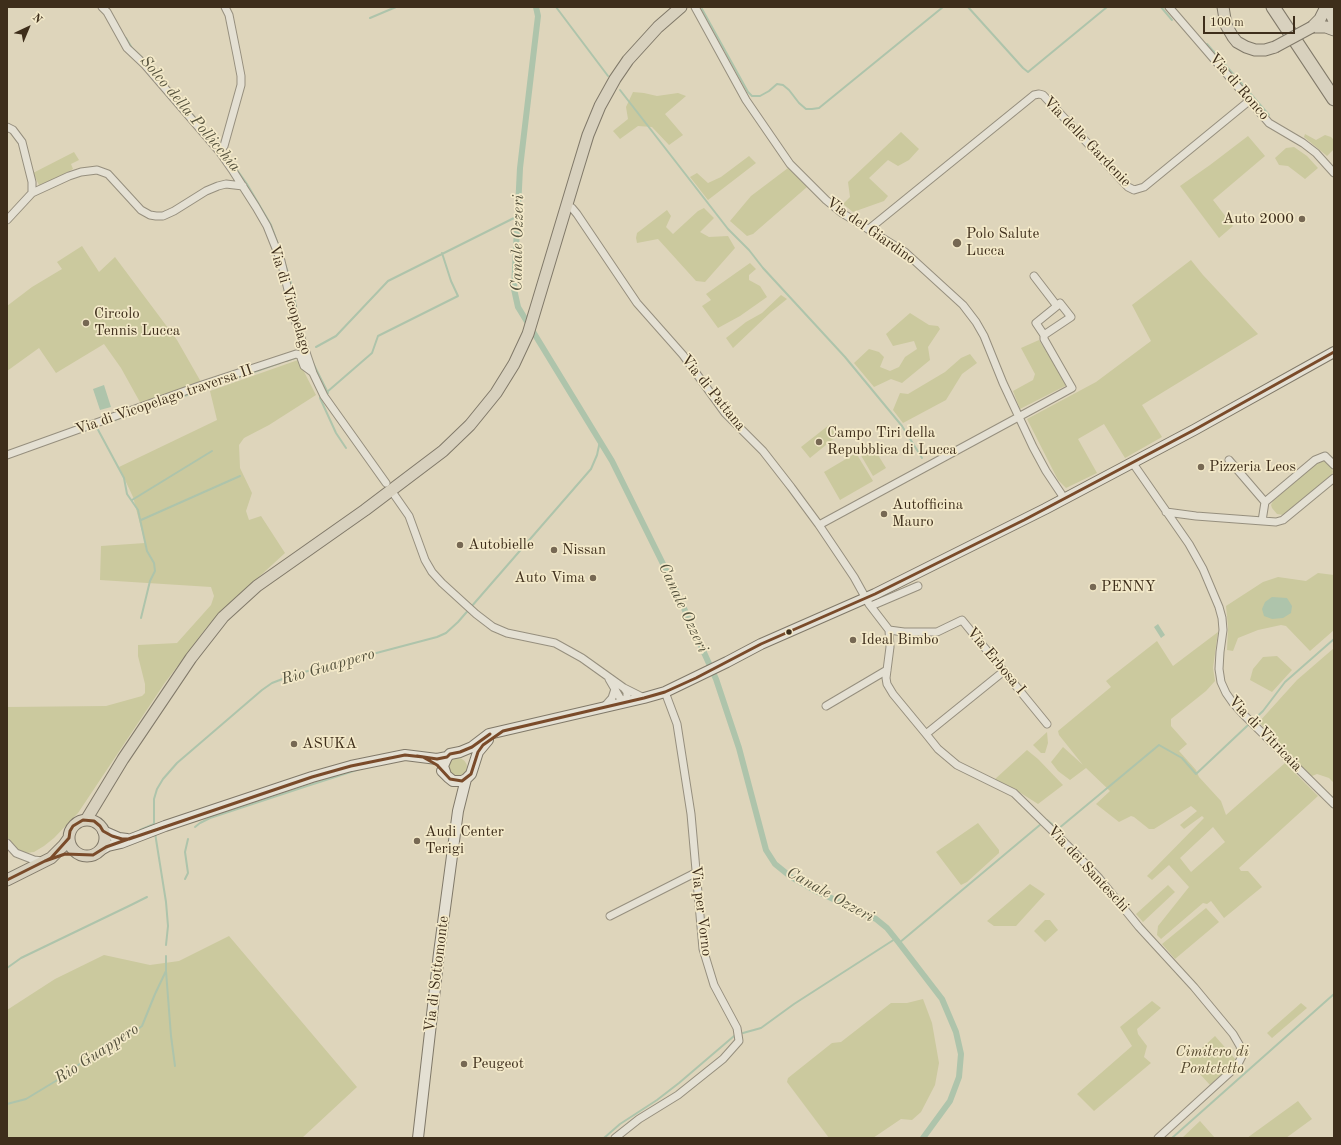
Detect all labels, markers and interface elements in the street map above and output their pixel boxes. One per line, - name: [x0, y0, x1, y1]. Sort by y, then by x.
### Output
- north arrow: [8, 8, 48, 48]
- scale bar: [1205, 8, 1297, 34]
- text: N: [30, 12, 44, 26]
- text: 100 m: [1210, 17, 1244, 29]
- street label: Via di Ronco: [1205, 50, 1273, 124]
- water label: Solco della Pollicchia: [136, 52, 244, 176]
- street label: Via delle Gardenie: [1039, 93, 1135, 191]
- street label: Via del Giardino: [823, 193, 919, 269]
- water label: Canale Ozzeri: [508, 194, 528, 292]
- place label: Auto 2000: [1223, 210, 1294, 228]
- marker: Auto 2000: [1297, 214, 1307, 224]
- place label: Polo Salute Lucca: [966, 225, 1039, 260]
- marker: Polo Salute Lucca: [951, 237, 963, 249]
- street label: Via di Vicopelago: [265, 243, 315, 357]
- place label: Circolo Tennis Lucca: [94, 305, 180, 340]
- marker: Circolo Tennis Lucca: [81, 318, 91, 328]
- street label: Via di Pattana: [677, 351, 749, 435]
- street label: Via di Vicopelago traversa II: [73, 361, 255, 439]
- place label: Campo Tiri della Repubblica di Lucca: [827, 424, 957, 459]
- marker: Campo Tiri della Repubblica di Lucca: [814, 437, 824, 447]
- place label: Pizzeria Leos: [1209, 458, 1296, 476]
- marker: Pizzeria Leos: [1196, 462, 1206, 472]
- place label: Autofficina Mauro: [892, 496, 963, 531]
- marker: Autofficina Mauro: [879, 509, 889, 519]
- place label: Autobielle: [468, 536, 534, 554]
- marker: Autobielle: [455, 540, 465, 550]
- place label: Nissan: [562, 541, 606, 559]
- marker: Nissan: [549, 545, 559, 555]
- water label: Canale Ozzeri: [654, 560, 712, 656]
- place label: Auto Vima: [514, 569, 585, 587]
- marker: Auto Vima: [588, 573, 598, 583]
- place label: PENNY: [1101, 578, 1156, 596]
- marker: PENNY: [1088, 582, 1098, 592]
- street label: Via Erbosa I: [963, 624, 1029, 698]
- unlabelled marker: [784, 627, 794, 637]
- place label: Ideal Bimbo: [861, 631, 939, 649]
- marker: Ideal Bimbo: [848, 635, 858, 645]
- water label: Rio Guappero: [279, 644, 377, 690]
- street label: Via di Vitricaia: [1224, 692, 1306, 776]
- place label: ASUKA: [302, 735, 357, 753]
- marker: ASUKA: [289, 739, 299, 749]
- street label: Via dei Santeschi: [1043, 822, 1133, 916]
- place label: Audi Center Terigi: [425, 823, 504, 858]
- marker: Audi Center Terigi: [412, 836, 422, 846]
- water label: Canale Ozzeri: [783, 863, 877, 927]
- street label: Via per Vorno: [687, 865, 715, 957]
- street label: Via di Sottomonte: [421, 915, 453, 1033]
- water label: Rio Guappero: [51, 1020, 143, 1088]
- park label: Cimitero di Pontetetto: [1175, 1043, 1249, 1078]
- place label: Peugeot: [472, 1055, 524, 1073]
- marker: Peugeot: [459, 1059, 469, 1069]

